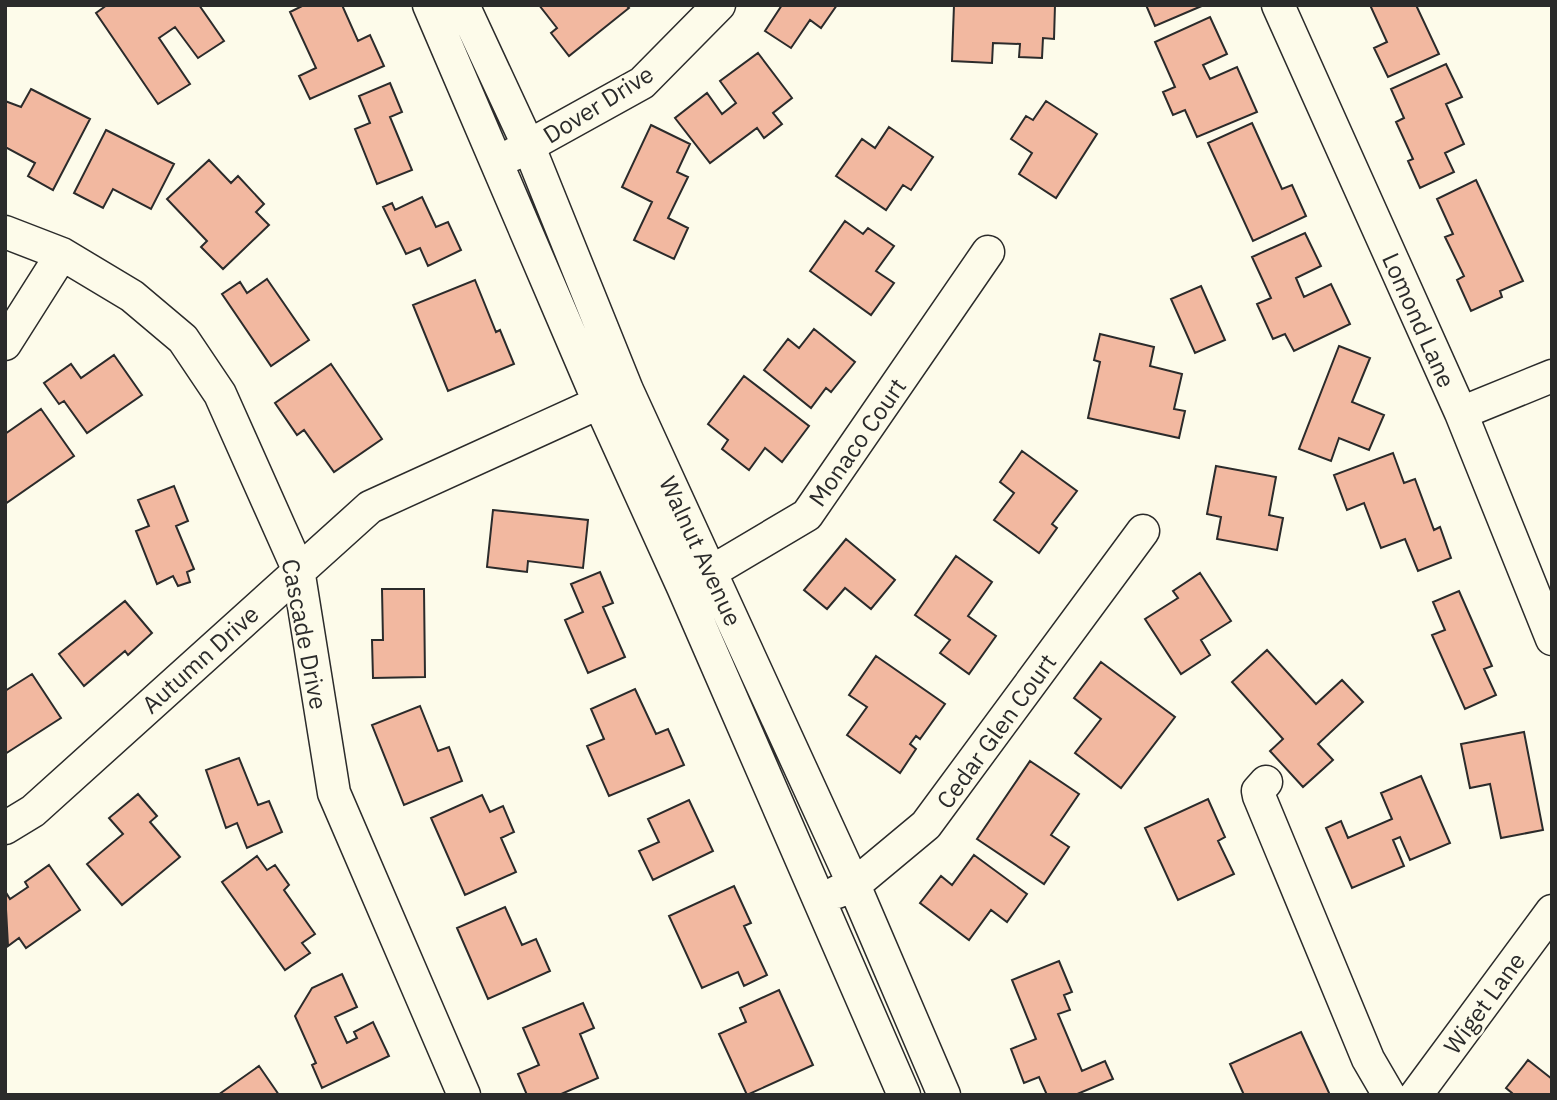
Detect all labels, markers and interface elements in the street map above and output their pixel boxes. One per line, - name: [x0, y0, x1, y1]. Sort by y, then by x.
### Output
- street label: Dover Drive: [537, 57, 659, 151]
- street label: Lomond Lane: [1375, 248, 1463, 392]
- street label: Monaco Court: [801, 372, 913, 512]
- street label: Walnut Avenue: [652, 471, 750, 631]
- street label: Cascade Drive: [275, 556, 335, 712]
- street label: Autumn Drive: [135, 598, 265, 720]
- street label: Cedar Glen Court: [929, 647, 1063, 815]
- street label: Wiget Lane: [1436, 946, 1532, 1060]

